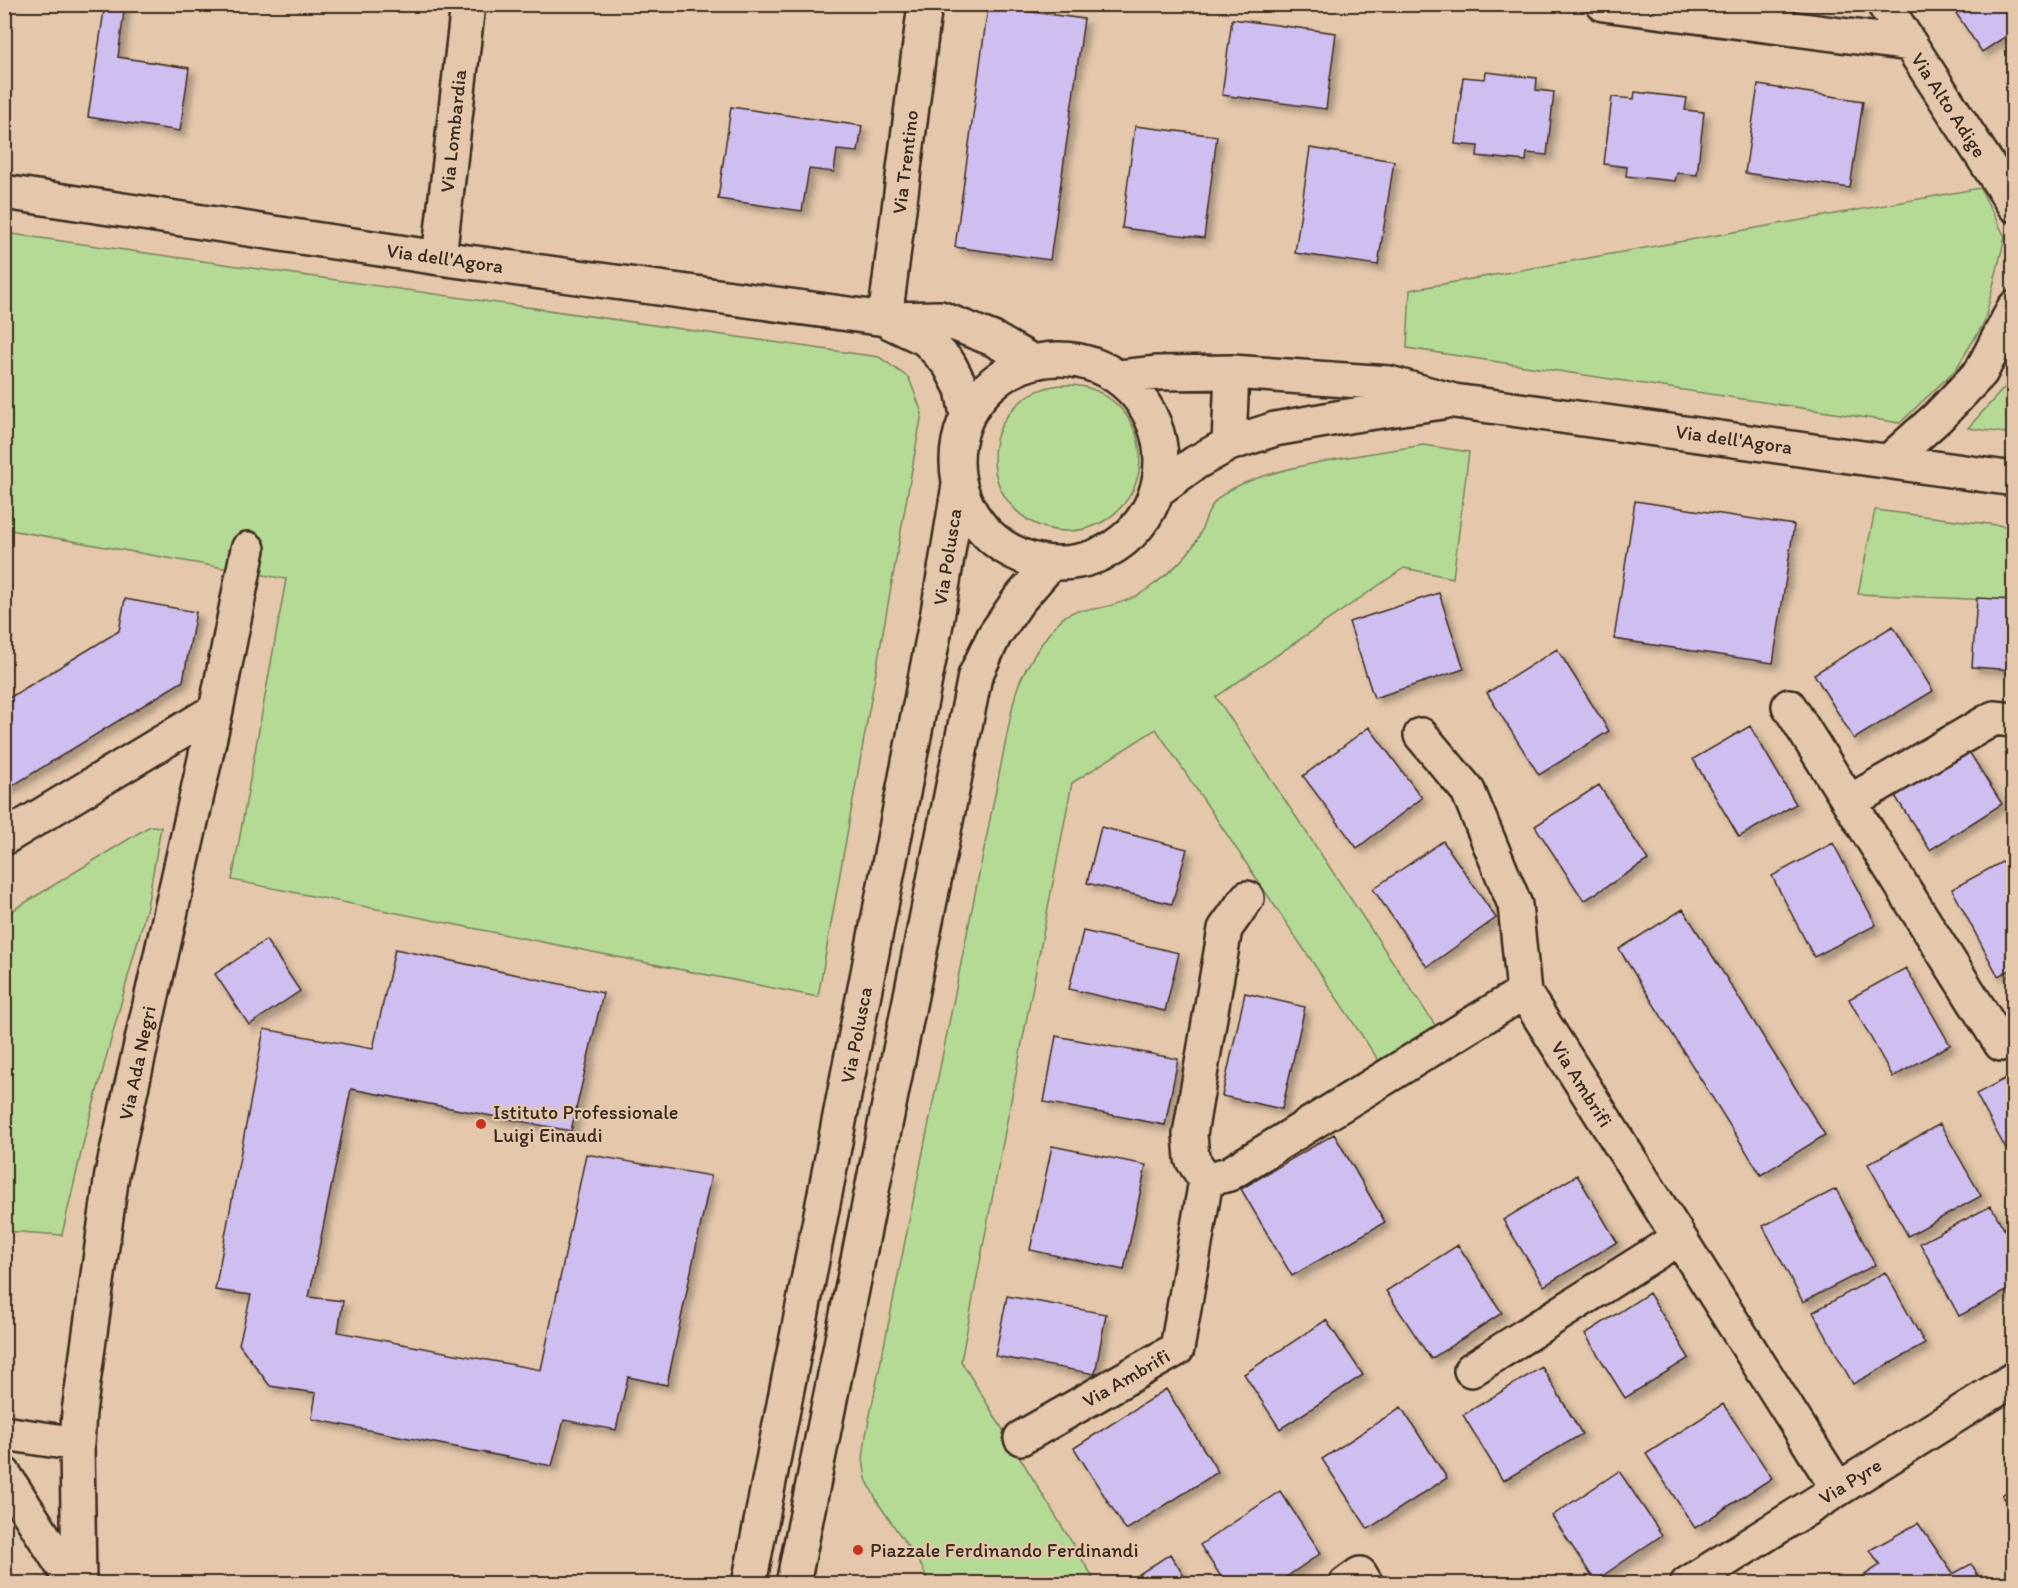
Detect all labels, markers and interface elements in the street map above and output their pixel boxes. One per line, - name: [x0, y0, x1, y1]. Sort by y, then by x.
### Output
- street label: Via Alto Adige: [1906, 48, 1992, 162]
- street label: Via Lombardia: [435, 68, 471, 194]
- street label: Via Trentino: [887, 109, 923, 215]
- street label: Via dell'Agora: [385, 238, 505, 278]
- street label: Via dell'Agora: [1674, 419, 1794, 459]
- street label: Via Polusca: [928, 507, 967, 607]
- street label: Via Polusca: [835, 985, 877, 1085]
- street label: Via Ada Negri: [113, 1004, 161, 1122]
- street label: Via Ambrifi: [1546, 1037, 1618, 1131]
- place label: Istituto Professionale Luigi Einaudi: [493, 1100, 678, 1147]
- marker: Istituto Professionale Luigi Einaudi: [474, 1117, 488, 1131]
- street label: Via Ambrifi: [1078, 1343, 1174, 1413]
- street label: Via Pyre: [1814, 1452, 1886, 1510]
- place label: Piazzale Ferdinando Ferdinandi: [870, 1538, 1139, 1562]
- marker: Piazzale Ferdinando Ferdinandi: [851, 1543, 865, 1557]

